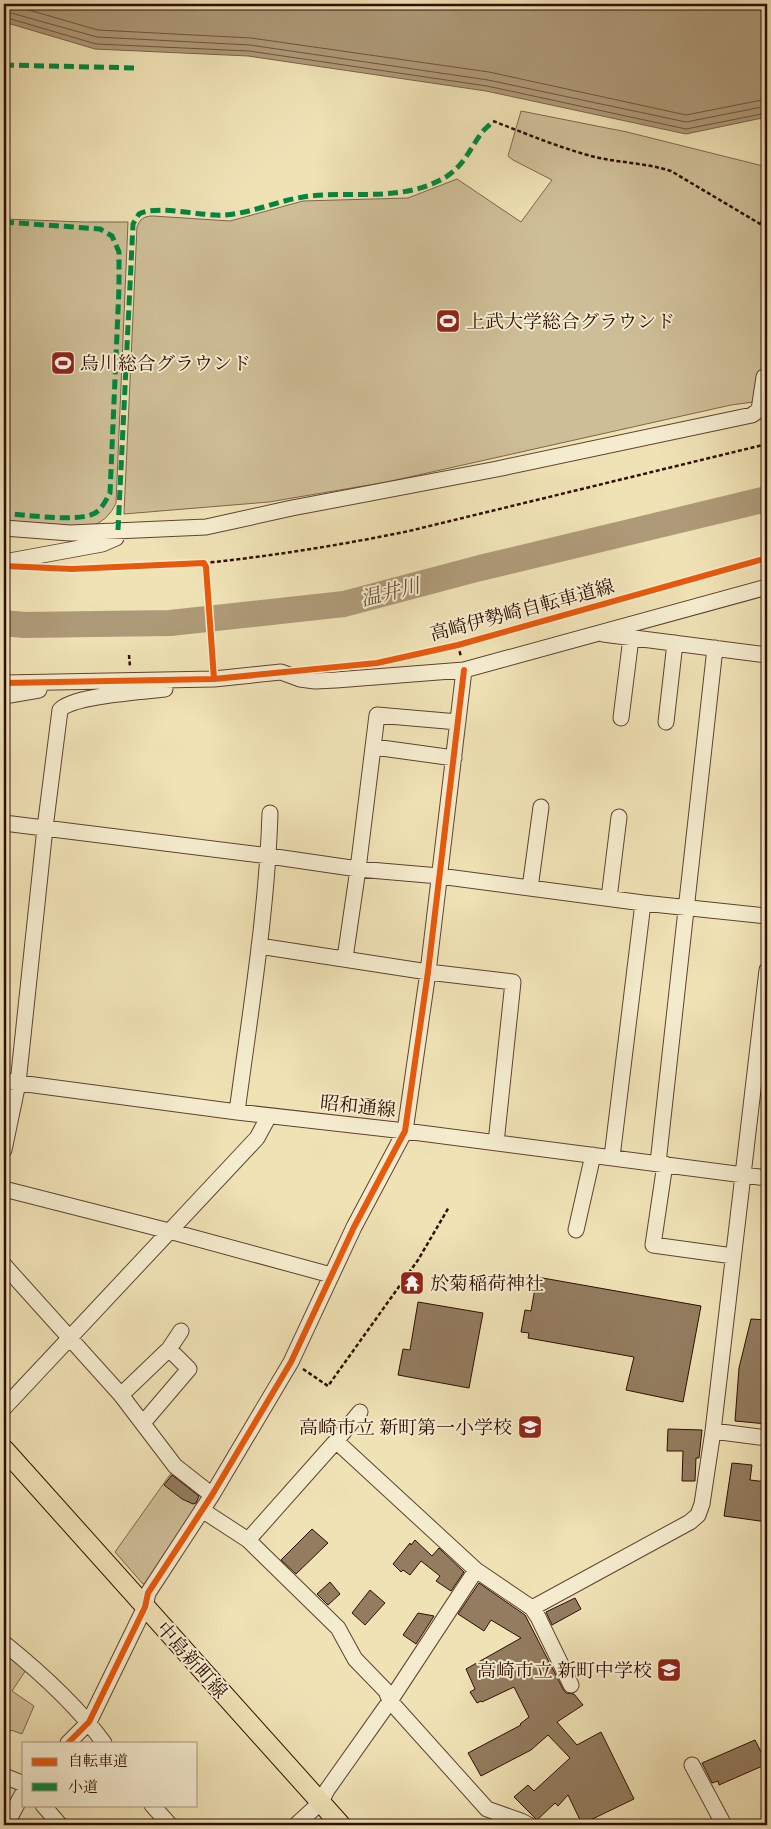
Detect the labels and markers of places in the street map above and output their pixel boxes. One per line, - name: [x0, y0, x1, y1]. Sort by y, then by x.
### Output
- sports icon: 上武大学総合グラウンド: [435, 308, 461, 334]
- place label: 上武大学総合グラウンド: [466, 310, 675, 333]
- sports icon: 烏川総合グラウンド: [50, 350, 76, 376]
- place label: 烏川総合グラウンド: [80, 352, 251, 375]
- temple icon: 於菊稲荷神社: [399, 1270, 425, 1296]
- place label: 於菊稲荷神社: [430, 1272, 544, 1295]
- school or university icon: 高崎市立 新町第一小学校: [517, 1414, 543, 1440]
- place label: 高崎市立 新町第一小学校: [299, 1416, 512, 1439]
- school or university icon: 高崎市立 新町中学校: [656, 1657, 682, 1683]
- place label: 高崎市立 新町中学校: [477, 1659, 652, 1682]

